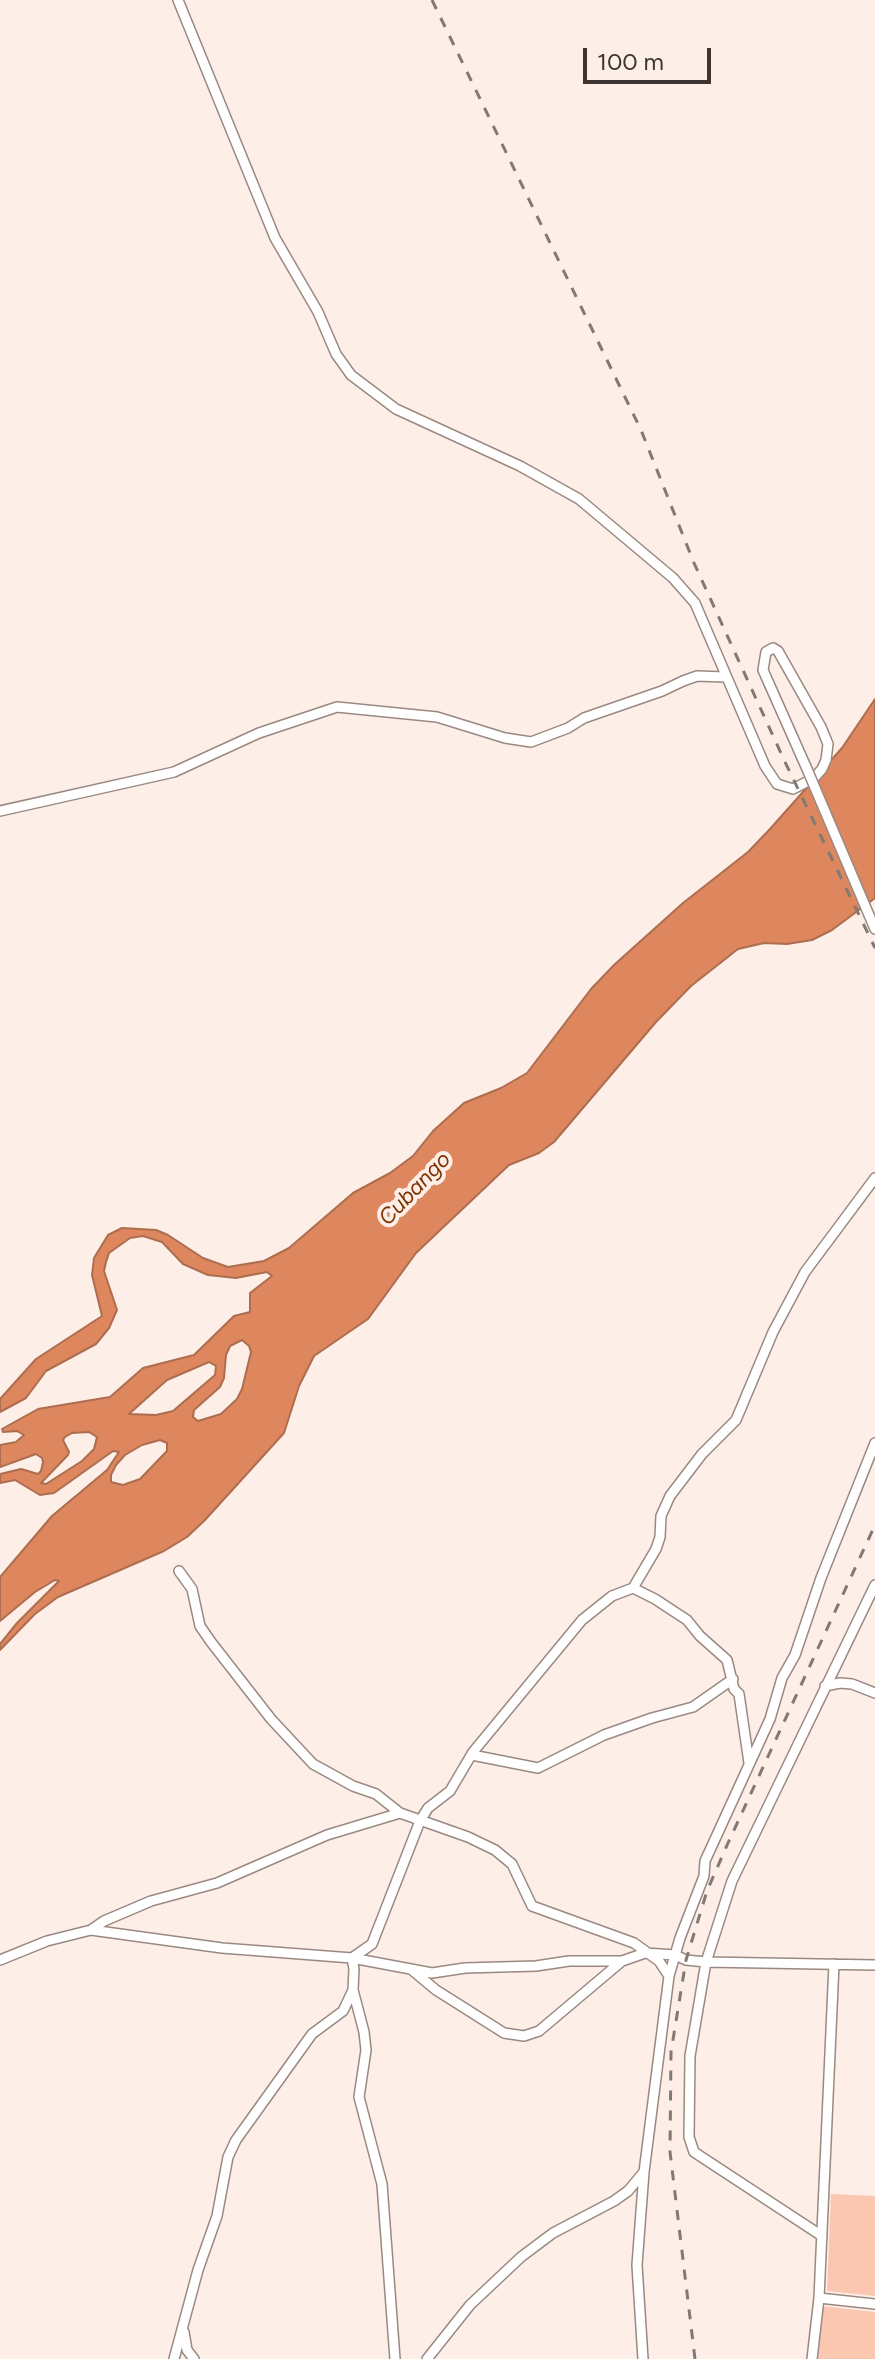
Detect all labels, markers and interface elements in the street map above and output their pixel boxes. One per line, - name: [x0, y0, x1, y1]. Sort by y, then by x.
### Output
- scale bar: [587, 32, 715, 82]
- text: 100 m: [597, 47, 664, 76]
- water label: Cubango: [374, 1147, 456, 1231]

